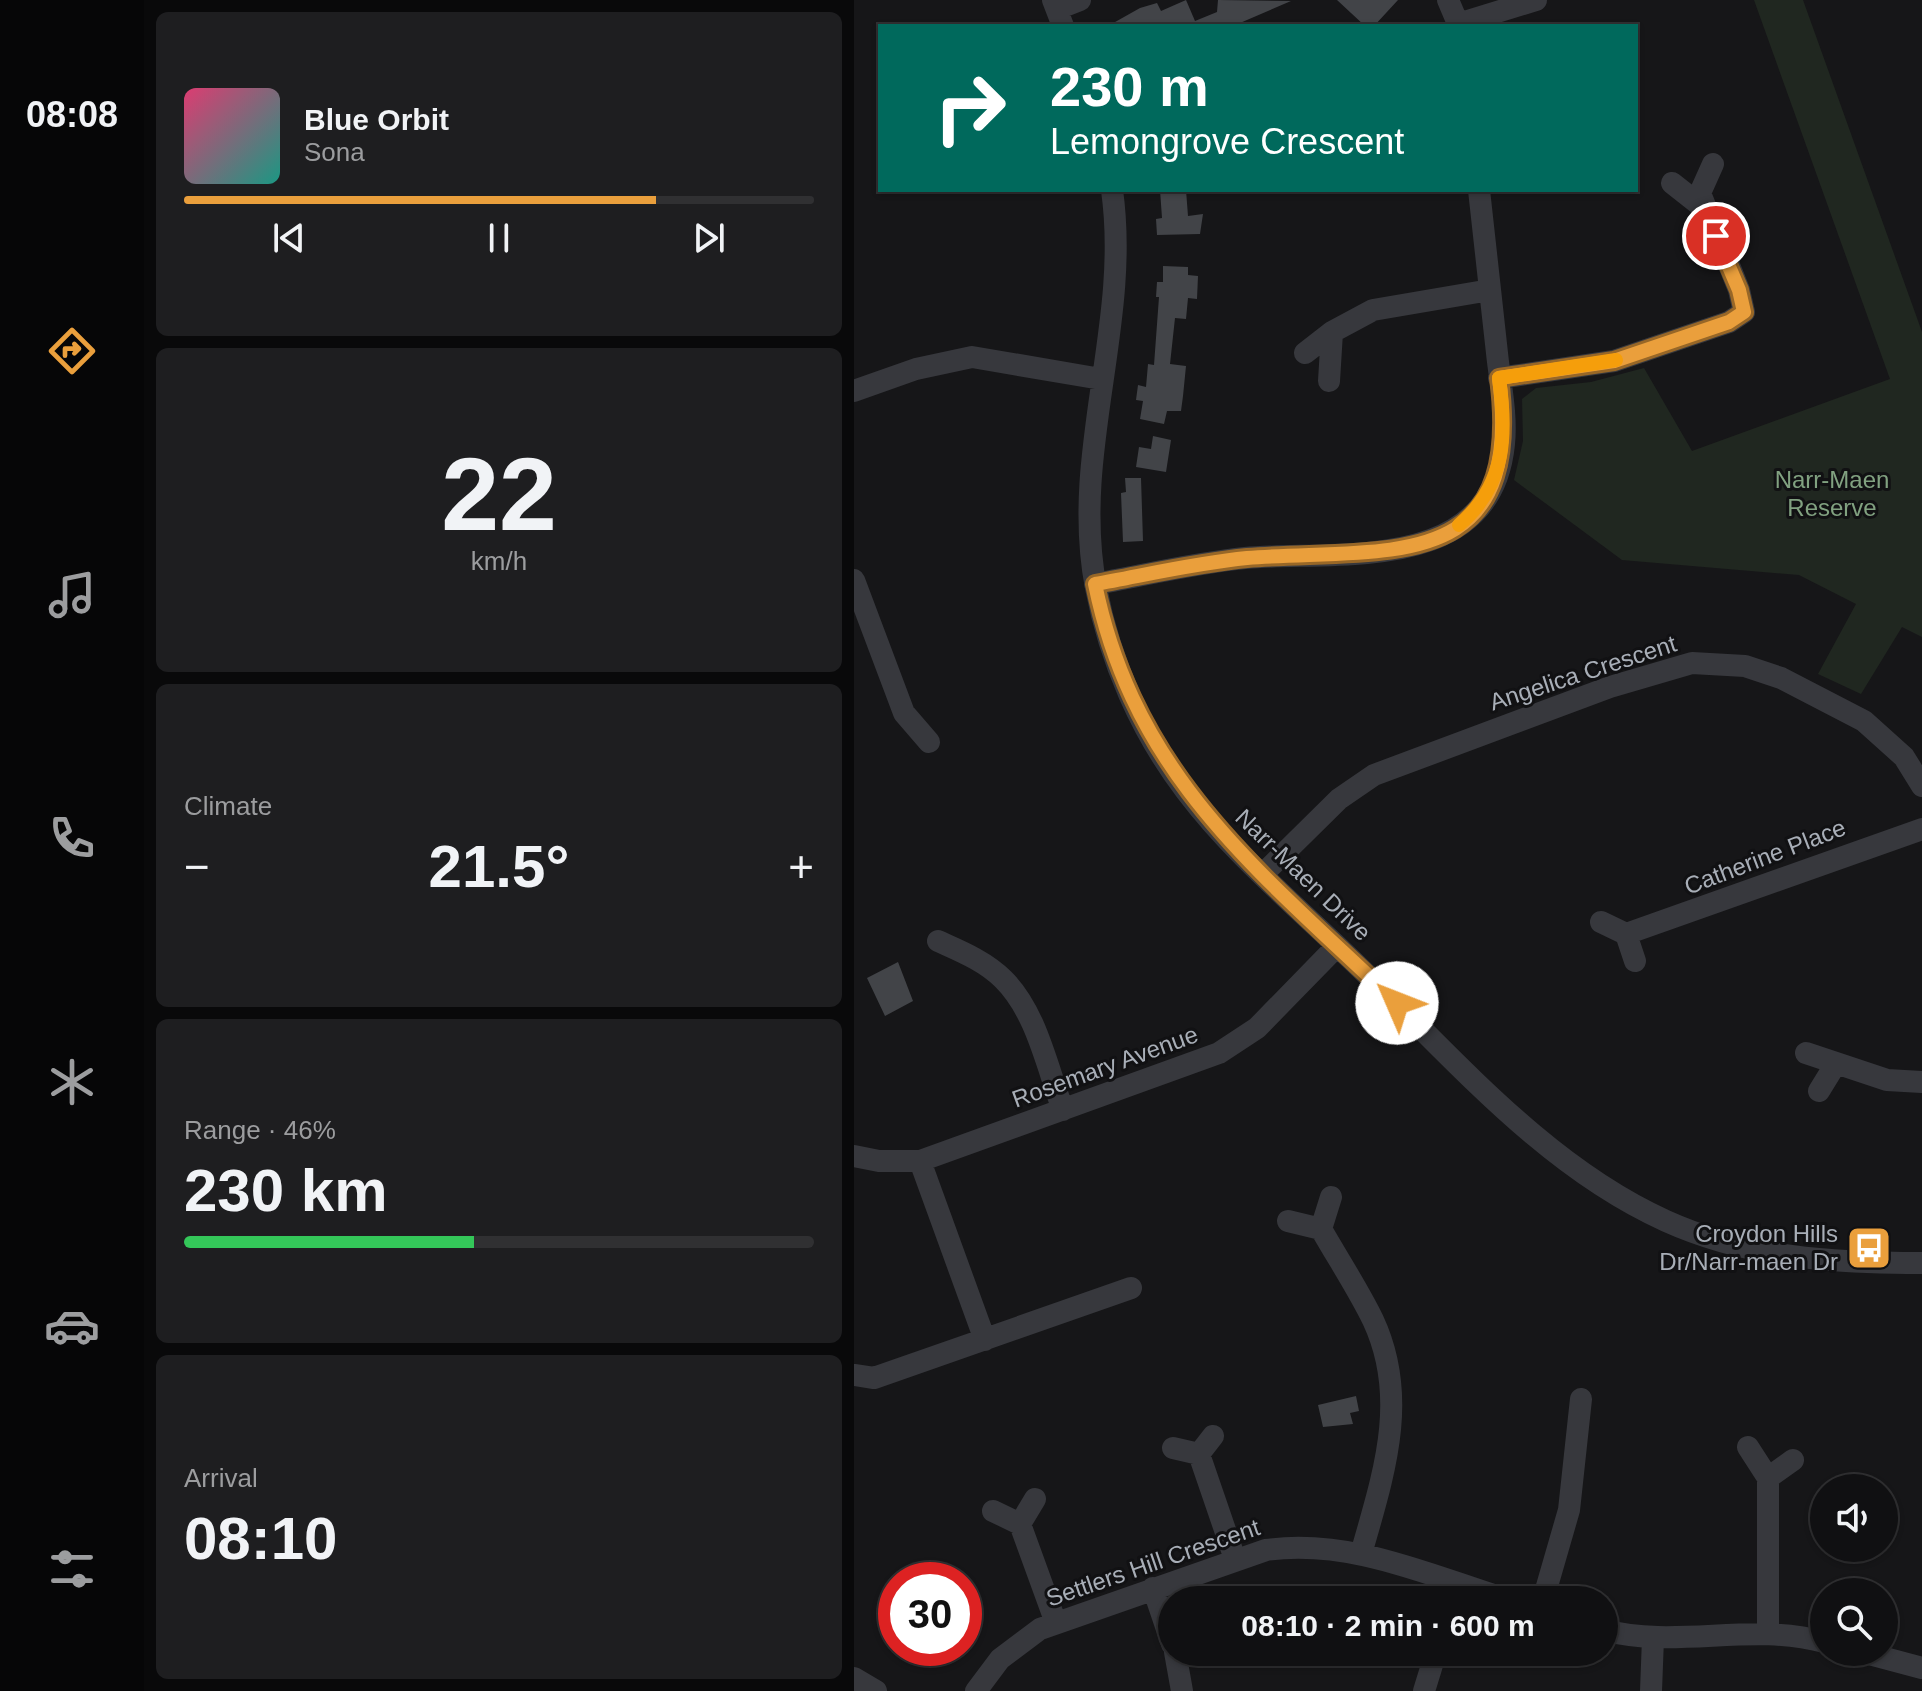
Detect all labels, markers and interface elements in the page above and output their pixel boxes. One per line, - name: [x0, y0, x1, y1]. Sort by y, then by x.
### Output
- text: 230 m: [1050, 55, 1209, 118]
- icon: right: [918, 56, 1022, 160]
- text: 08:08: [26, 94, 118, 135]
- text: Blue Orbit: [304, 103, 449, 136]
- text: Lemongrove Crescent: [1050, 121, 1404, 162]
- text: Sona: [304, 137, 365, 167]
- pin: [1682, 202, 1750, 270]
- icon: arrive: [1694, 214, 1738, 258]
- icon: previous: [267, 216, 311, 260]
- icon: pause: [477, 216, 521, 260]
- icon: next: [687, 216, 731, 260]
- icon: directions: [44, 323, 100, 379]
- text: 22: [441, 436, 557, 552]
- park label: Narr-Maen Reserve: [1775, 466, 1889, 521]
- text: km/h: [471, 546, 527, 576]
- icon: music: [44, 567, 100, 623]
- street label: Angelica Crescent: [1486, 629, 1680, 715]
- text: Climate: [184, 791, 272, 821]
- street label: Narr-Maen Drive: [1230, 803, 1377, 946]
- icon: phone: [44, 810, 100, 866]
- street label: Catherine Place: [1680, 813, 1849, 900]
- text: 21.5°: [429, 833, 569, 900]
- text: −: [184, 842, 210, 891]
- text: +: [788, 842, 814, 891]
- position arrow: [1355, 961, 1439, 1045]
- street label: Rosemary Avenue: [1008, 1020, 1201, 1113]
- icon: climate: [44, 1054, 100, 1110]
- text: Range · 46%: [184, 1115, 336, 1145]
- text: 230 km: [184, 1157, 388, 1224]
- place label: Croydon Hills Dr/Narr-maen Dr: [1659, 1220, 1838, 1275]
- bus stop icon: Croydon Hills Dr/Narr-maen Dr: [1845, 1224, 1893, 1272]
- icon: car: [44, 1298, 100, 1354]
- text: Arrival: [184, 1463, 258, 1493]
- map controls: [1810, 1474, 1898, 1666]
- button: sound: [1810, 1474, 1898, 1562]
- text: 08:10: [184, 1505, 337, 1572]
- street label: Settlers Hill Crescent: [1043, 1513, 1263, 1612]
- icon: filters: [44, 1541, 100, 1597]
- speed limit sign: 30: [878, 1562, 982, 1666]
- button: search: [1810, 1578, 1898, 1666]
- text: 08:10 · 2 min · 600 m: [1241, 1609, 1535, 1642]

